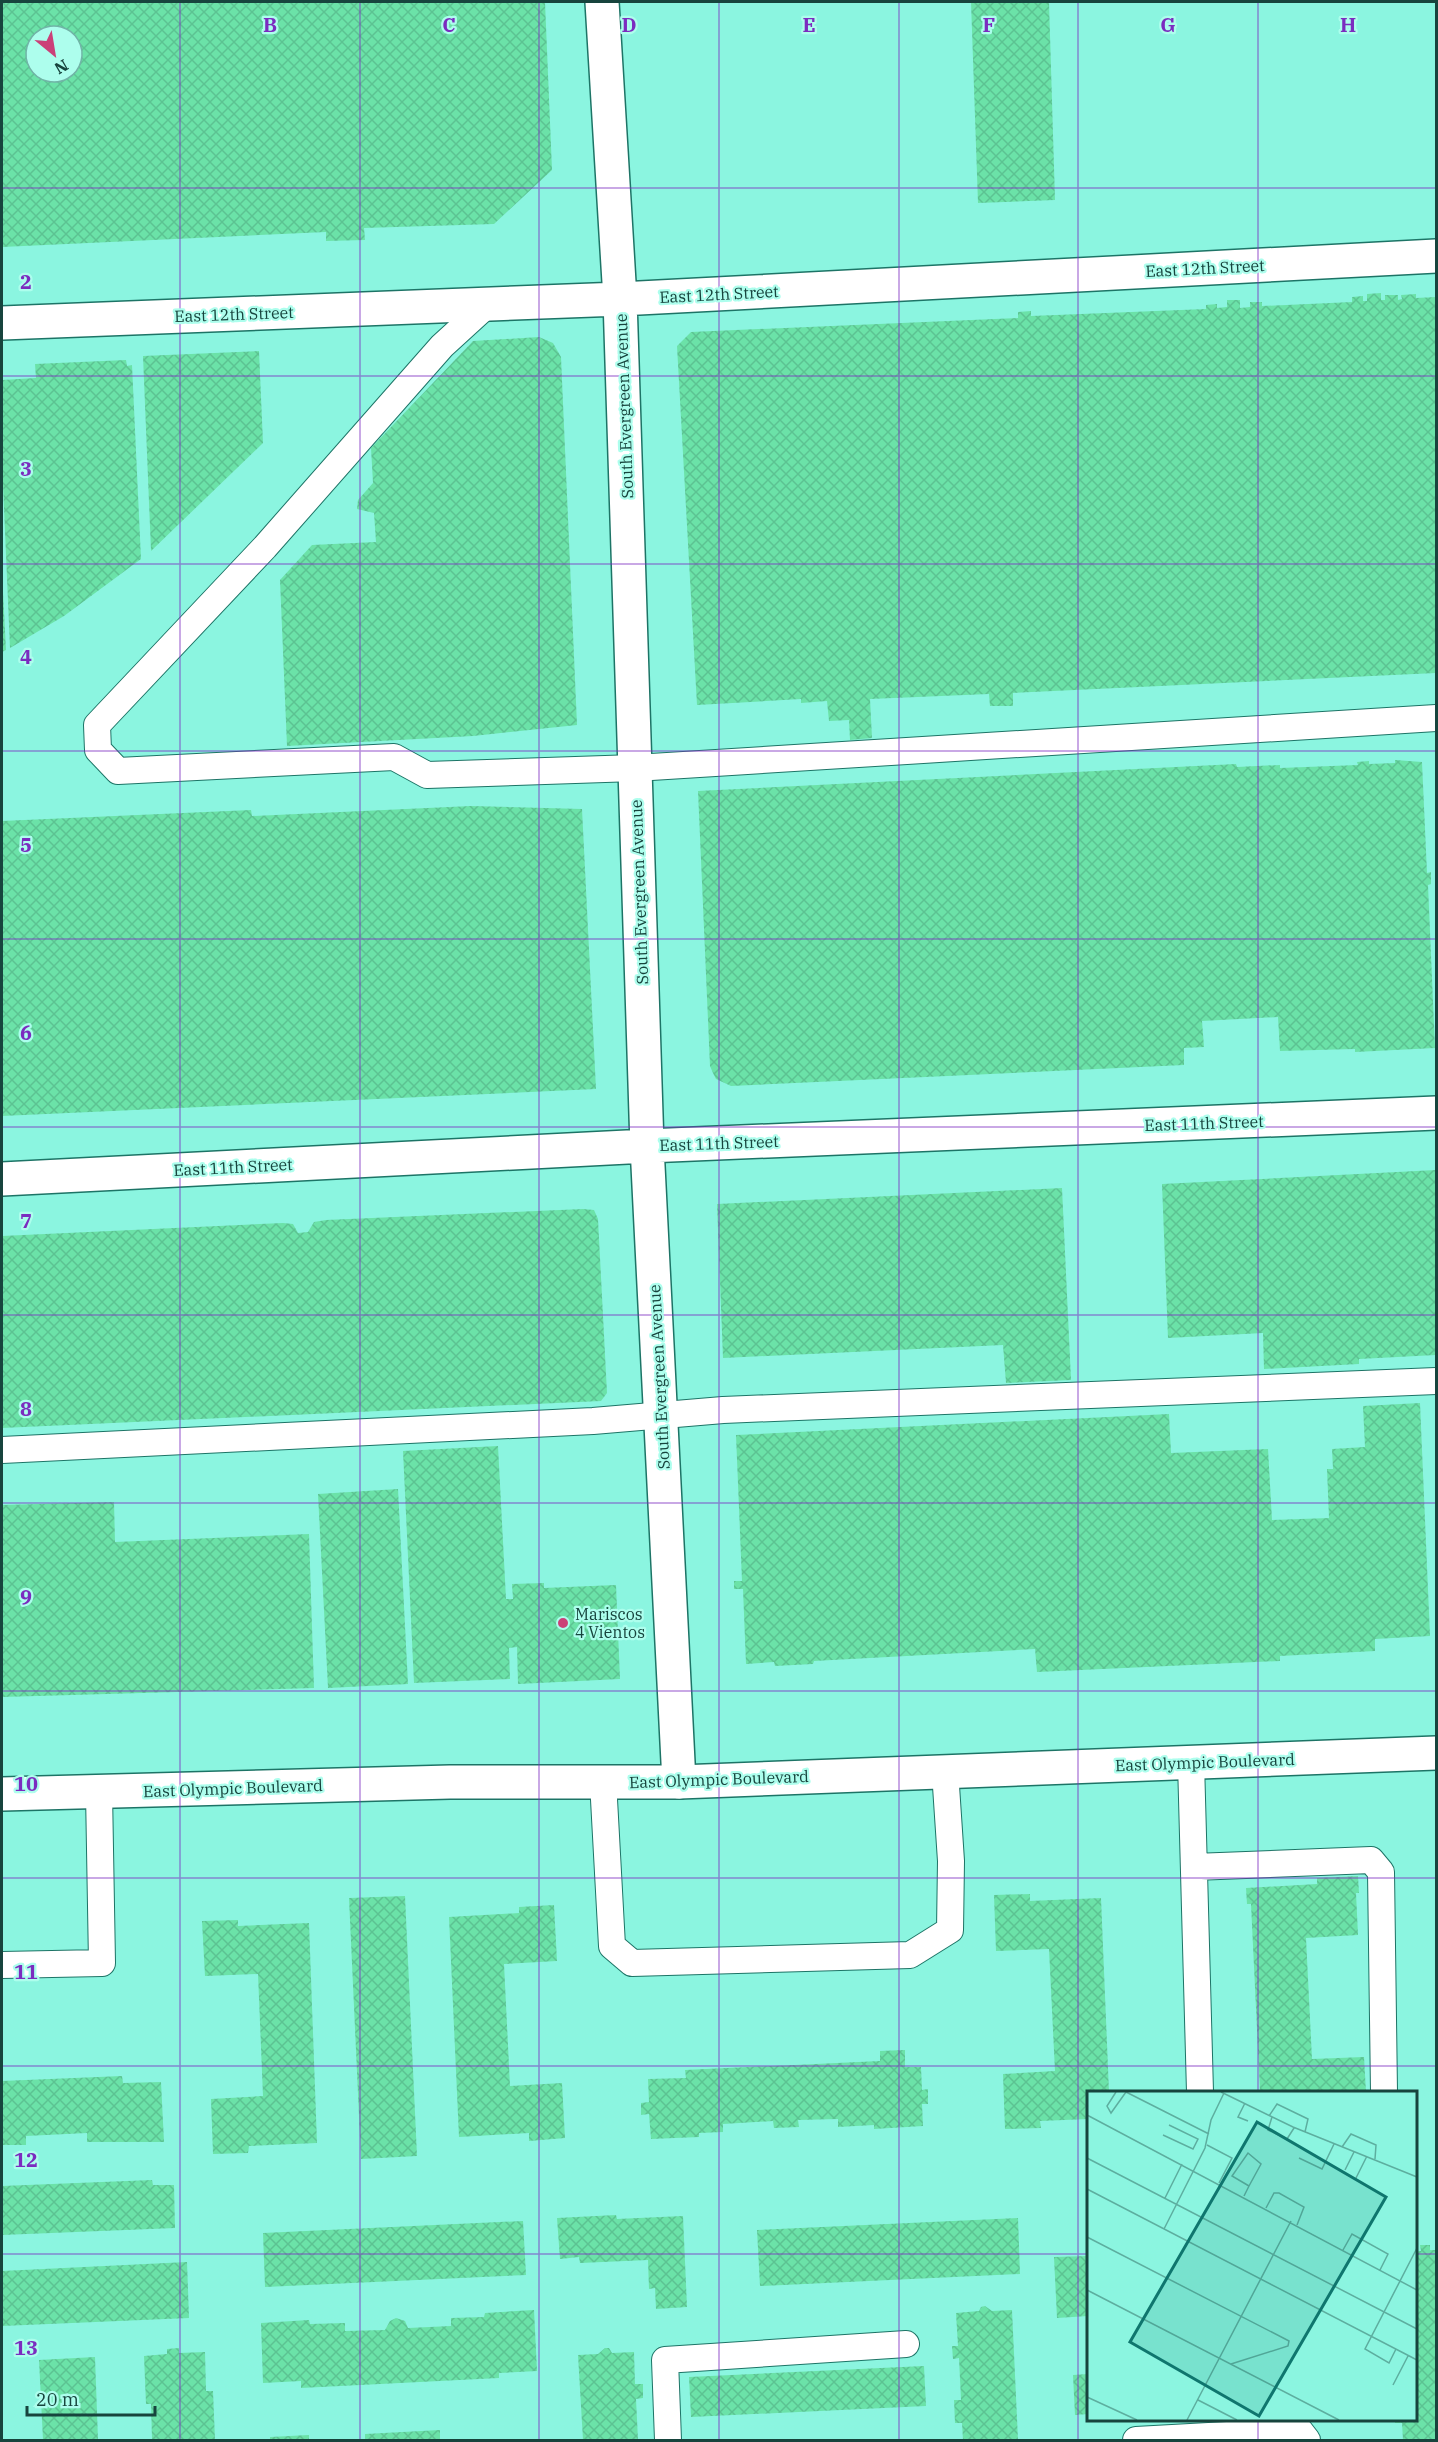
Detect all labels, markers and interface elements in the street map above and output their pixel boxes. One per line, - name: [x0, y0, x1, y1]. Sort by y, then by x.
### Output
- text: B: [263, 11, 277, 38]
- text: C: [442, 11, 456, 38]
- text: D: [621, 11, 637, 38]
- text: E: [802, 11, 816, 38]
- text: F: [983, 11, 995, 38]
- text: G: [1160, 11, 1176, 38]
- text: H: [1340, 11, 1356, 38]
- north arrow: [24, 24, 84, 84]
- text: N: [51, 55, 72, 79]
- street label: East 12th Street: [1145, 255, 1266, 281]
- text: 2: [20, 268, 32, 295]
- street label: East 12th Street: [659, 281, 780, 307]
- street label: East 12th Street: [174, 302, 294, 326]
- street label: South Evergreen Avenue: [611, 313, 637, 499]
- text: 3: [20, 455, 32, 482]
- text: 4: [20, 643, 32, 670]
- street label: South Evergreen Avenue: [626, 799, 652, 985]
- text: 5: [20, 831, 32, 858]
- text: 6: [20, 1019, 32, 1046]
- street label: East 11th Street: [1144, 1111, 1264, 1135]
- street label: East 11th Street: [659, 1131, 779, 1155]
- street label: East 11th Street: [173, 1154, 294, 1180]
- text: 7: [20, 1207, 32, 1234]
- street label: South Evergreen Avenue: [644, 1284, 674, 1470]
- text: 8: [20, 1395, 32, 1422]
- text: 9: [20, 1583, 32, 1610]
- place label: Mariscos 4 Vientos: [575, 1604, 645, 1642]
- marker: Mariscos 4 Vientos: [556, 1616, 570, 1630]
- street label: East Olympic Boulevard: [1115, 1749, 1295, 1775]
- street label: East Olympic Boulevard: [629, 1766, 809, 1792]
- text: 10: [14, 1770, 38, 1797]
- street label: East Olympic Boulevard: [143, 1775, 323, 1801]
- text: 11: [14, 1958, 38, 1985]
- inset map: [1087, 2091, 1417, 2421]
- text: 12: [14, 2146, 38, 2173]
- text: 13: [14, 2334, 38, 2361]
- scale bar: [27, 2379, 154, 2417]
- text: 20 m: [36, 2388, 79, 2411]

